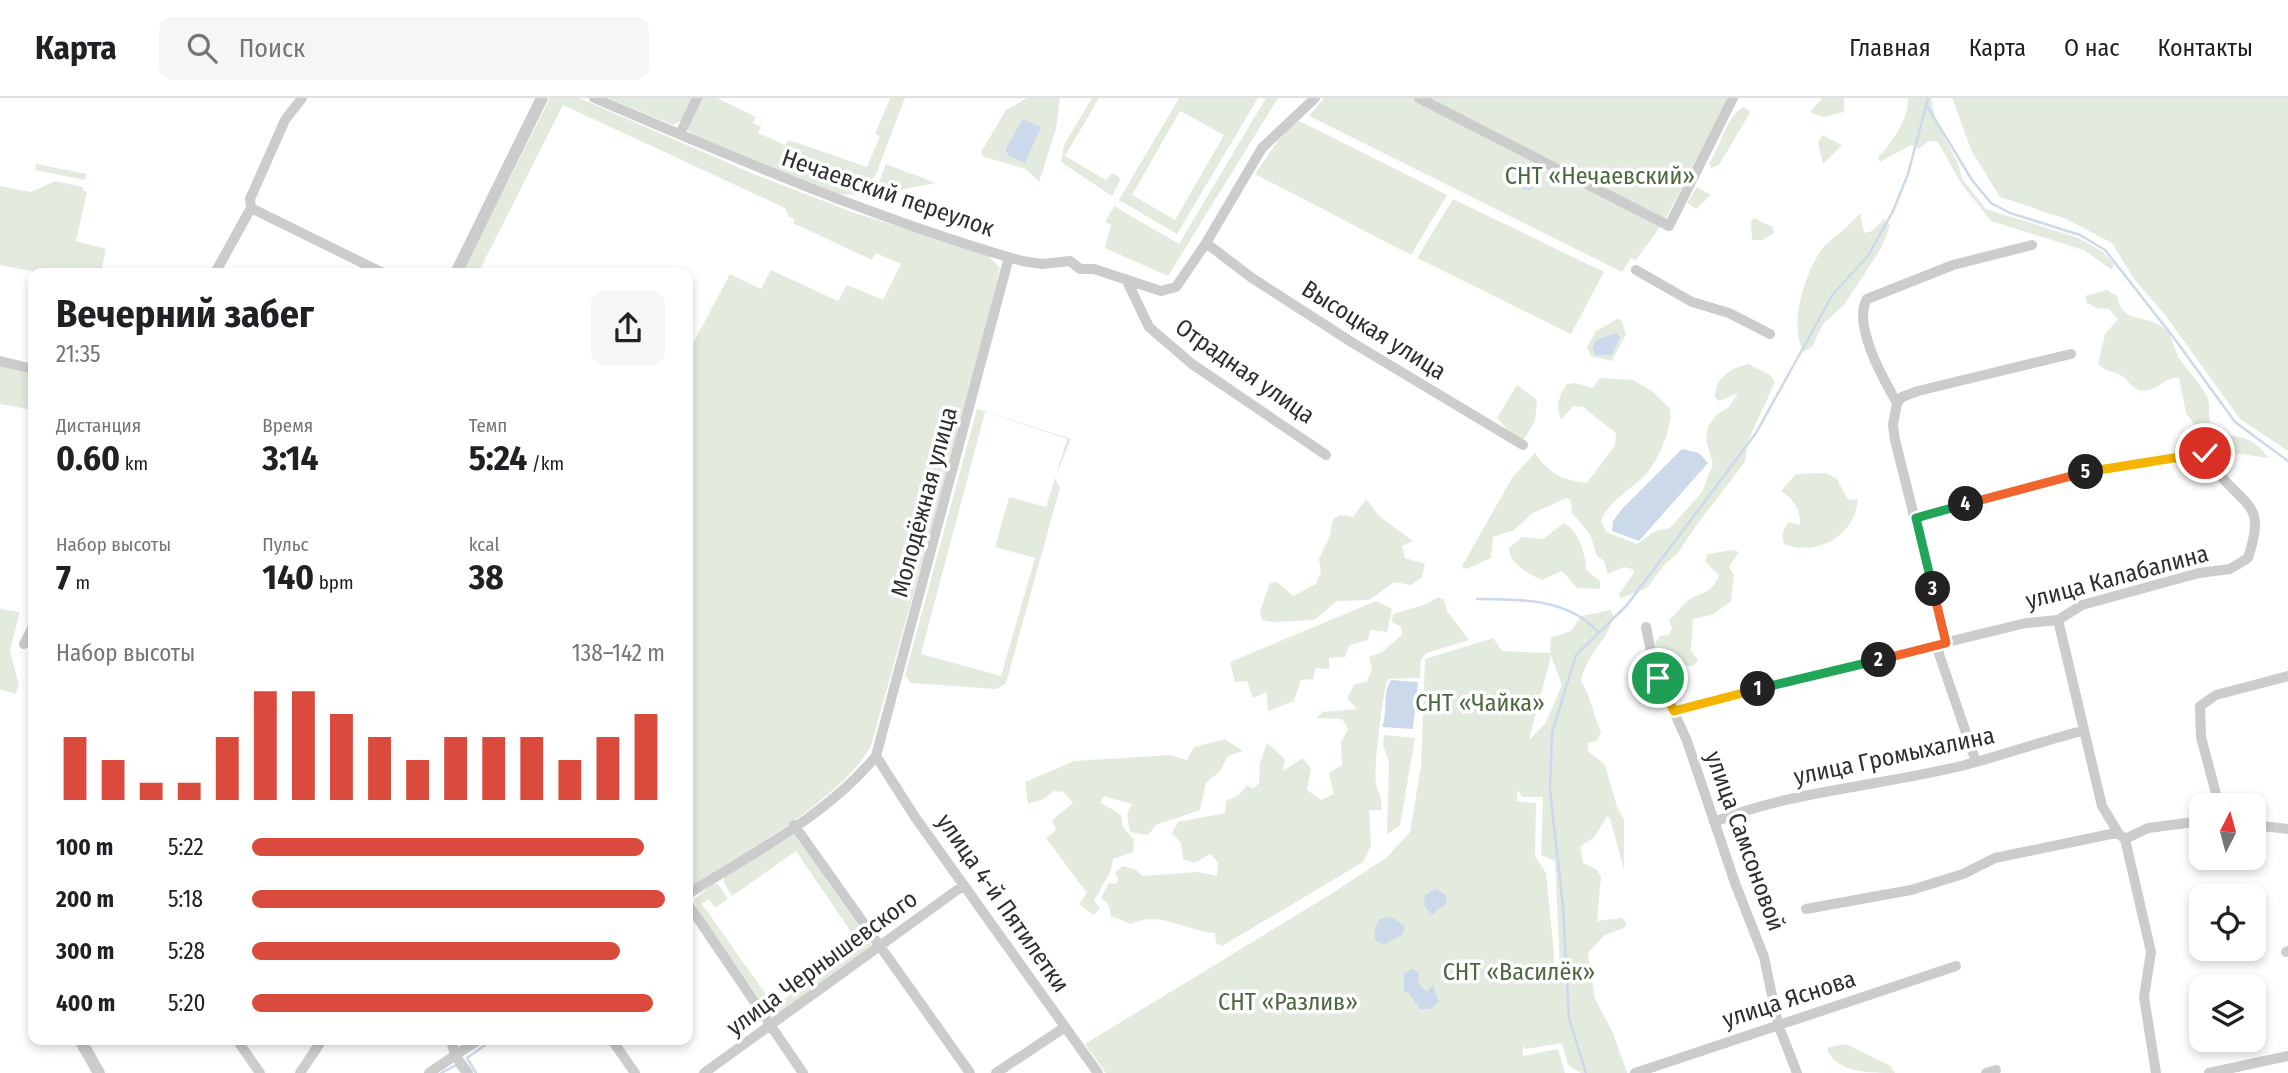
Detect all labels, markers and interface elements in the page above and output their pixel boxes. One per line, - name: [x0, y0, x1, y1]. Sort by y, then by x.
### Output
- search box: [159, 17, 649, 80]
- text: Карта: [35, 28, 117, 68]
- icon: search: [183, 29, 221, 67]
- text: Поиск: [239, 33, 305, 64]
- text: Главная: [1849, 34, 1931, 62]
- text: Карта: [1969, 34, 2026, 62]
- text: О нас: [2064, 34, 2119, 62]
- text: Контакты: [2157, 34, 2253, 62]
- street label: Нечаевский переулок: [778, 144, 998, 243]
- park label: СНТ «Нечаевский»: [1505, 162, 1695, 190]
- street label: Высоцкая улица: [1297, 275, 1451, 385]
- text: Вечерний забег: [56, 291, 314, 337]
- button: share: [591, 291, 665, 365]
- street label: Отрадная улица: [1170, 313, 1320, 429]
- text: 21:35: [56, 340, 101, 368]
- street label: Молодёжная улица: [885, 404, 963, 600]
- text: Дистанция: [56, 414, 141, 437]
- text: Время: [262, 414, 313, 437]
- text: Темп: [469, 414, 507, 437]
- pin: [2175, 423, 2235, 483]
- icon: check: [2186, 434, 2224, 472]
- text: 0.60: [56, 437, 120, 479]
- text: 3:14: [262, 437, 319, 479]
- text: 5:24: [469, 437, 527, 479]
- text: km: [120, 452, 148, 475]
- text: /km: [527, 452, 564, 475]
- pin: 5: [2068, 454, 2104, 490]
- text: 5: [2081, 460, 2090, 483]
- pin: 4: [1948, 486, 1983, 522]
- text: 4: [1961, 492, 1970, 515]
- text: Набор высоты: [56, 533, 171, 556]
- text: Пульс: [262, 533, 309, 556]
- text: kcal: [469, 533, 499, 556]
- street label: улица Калабалина: [2023, 539, 2211, 615]
- text: 7: [56, 556, 71, 598]
- text: 140: [262, 556, 314, 598]
- text: 38: [469, 556, 504, 598]
- text: m: [71, 571, 90, 594]
- text: bpm: [314, 571, 354, 594]
- pin: 3: [1916, 572, 1951, 606]
- text: 3: [1928, 577, 1937, 600]
- text: Набор высоты: [56, 639, 195, 667]
- text: 138–142 m: [572, 639, 665, 667]
- pin: 2: [1862, 642, 1896, 678]
- pin: [1628, 648, 1688, 708]
- text: 2: [1874, 648, 1883, 671]
- icon: arrive: [1639, 659, 1677, 697]
- pin: 1: [1740, 672, 1776, 706]
- text: 1: [1753, 677, 1762, 700]
- park label: СНТ «Чайка»: [1415, 689, 1545, 717]
- street label: улица Громыхалина: [1791, 721, 1997, 791]
- street label: улица Самсоновой: [1699, 747, 1791, 935]
- north arrow: [2189, 793, 2266, 870]
- map controls: [2189, 793, 2266, 1052]
- street label: улица 4-й Пятилетки: [931, 808, 1075, 998]
- text: 100 m: [56, 833, 113, 861]
- text: 5:22: [168, 833, 204, 861]
- button: locate: [2189, 884, 2266, 961]
- text: 200 m: [56, 885, 114, 913]
- text: 5:18: [168, 885, 203, 913]
- street label: улица Чернышевского: [721, 885, 923, 1041]
- text: 300 m: [56, 937, 114, 965]
- text: 5:28: [168, 937, 205, 965]
- park label: СНТ «Василёк»: [1443, 958, 1595, 986]
- street label: улица Яснова: [1719, 964, 1859, 1034]
- button: layers: [2189, 975, 2266, 1052]
- park label: СНТ «Разлив»: [1218, 988, 1358, 1016]
- text: 400 m: [56, 989, 115, 1017]
- text: 5:20: [168, 989, 206, 1017]

